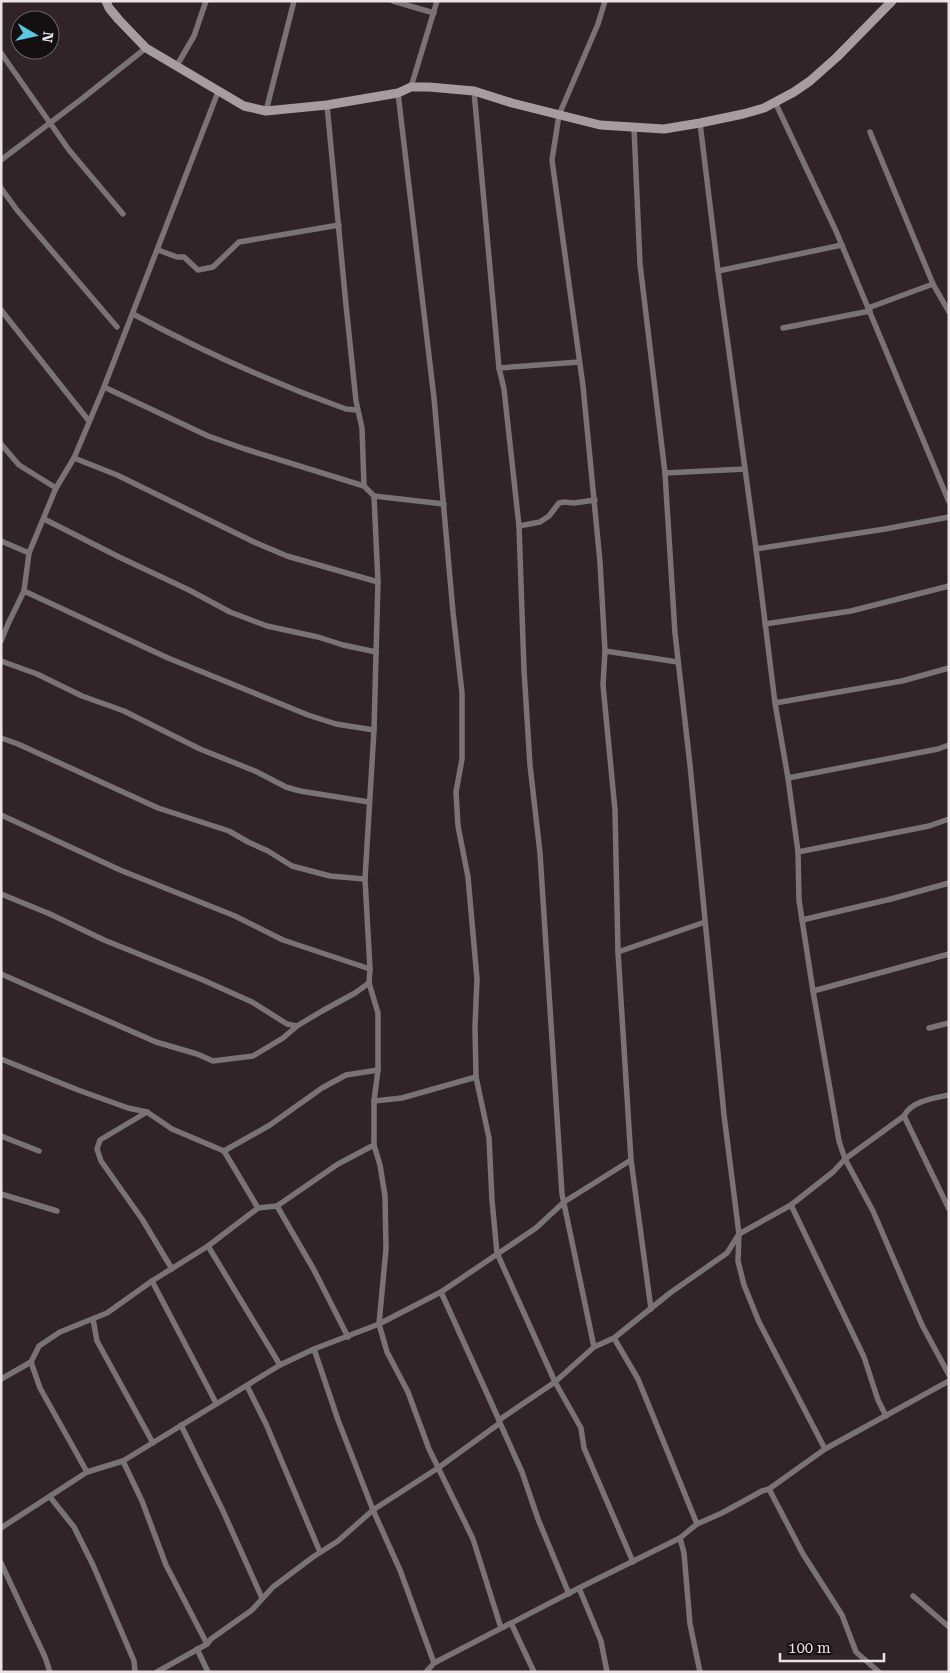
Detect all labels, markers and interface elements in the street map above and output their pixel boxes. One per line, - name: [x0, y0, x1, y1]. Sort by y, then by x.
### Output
- north arrow: [10, 10, 60, 60]
- text: N: [39, 30, 57, 44]
- scale bar: [780, 1630, 884, 1662]
- text: 100 m: [788, 1639, 831, 1657]

